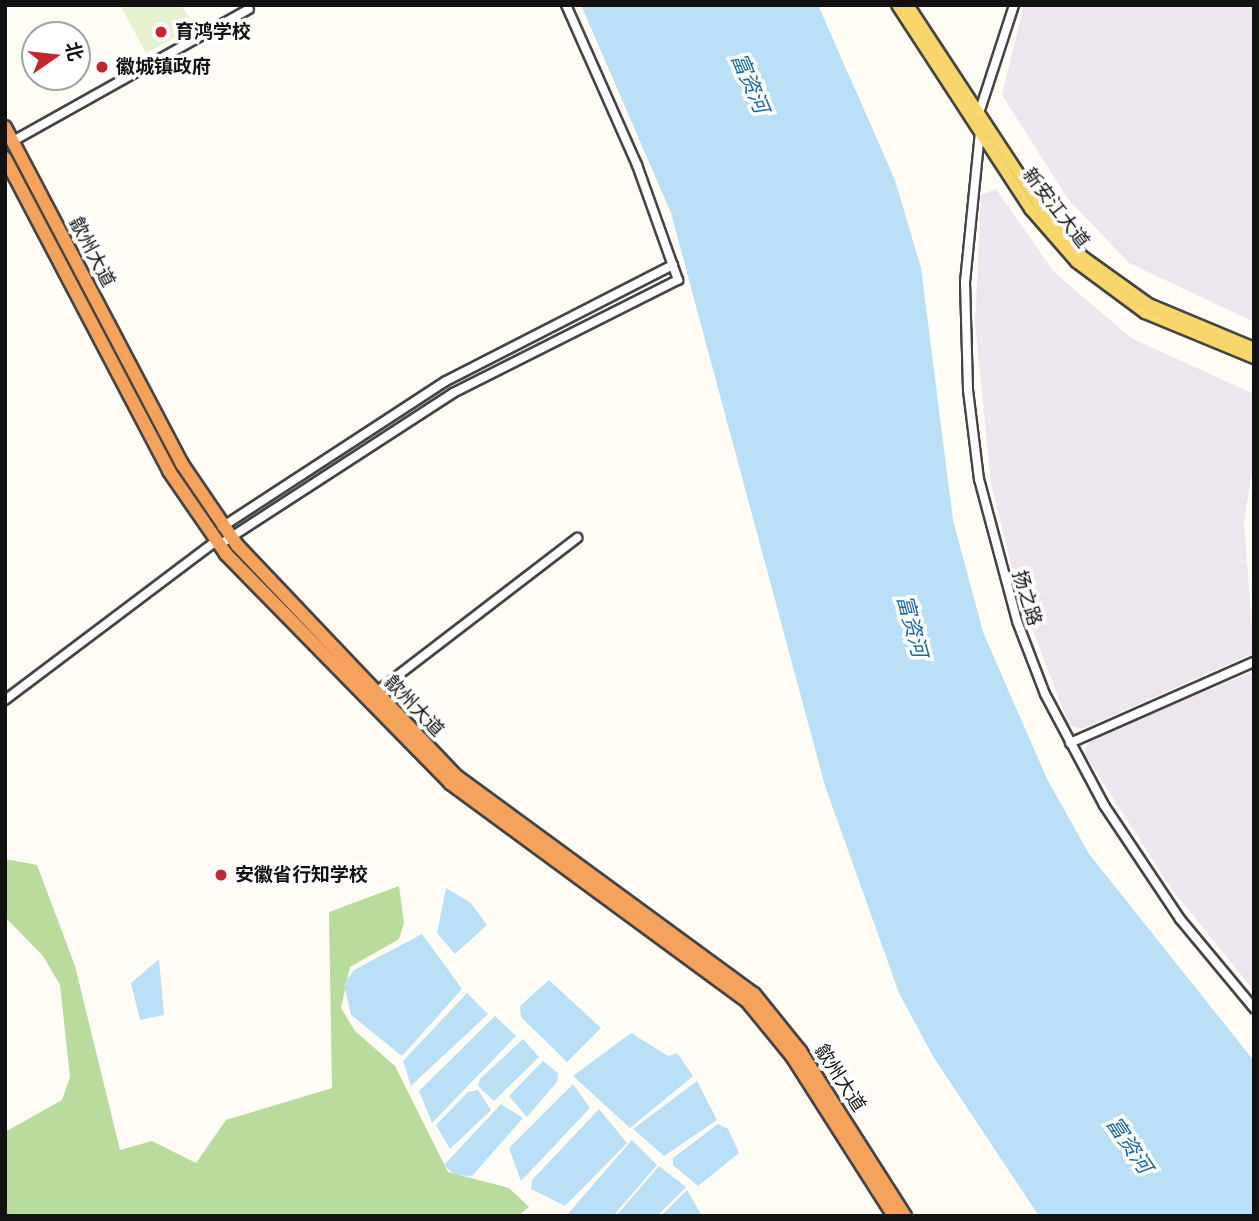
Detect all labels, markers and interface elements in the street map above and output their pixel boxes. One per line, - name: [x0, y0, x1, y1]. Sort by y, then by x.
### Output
- north arrow: [21, 21, 91, 91]
- place label: 育鸿学校: [175, 21, 251, 43]
- marker: 育鸿学校: [153, 24, 169, 40]
- text: 北: [60, 39, 89, 64]
- water label: 富资河: [726, 49, 774, 117]
- place label: 徽城镇政府: [116, 56, 211, 78]
- marker: 徽城镇政府: [94, 59, 110, 75]
- street label: 新安江大道: [1018, 164, 1094, 252]
- street label: 歙州大道: [64, 213, 120, 291]
- street label: 扬之路: [1008, 567, 1046, 629]
- water label: 富资河: [892, 592, 932, 660]
- street label: 歙州大道: [379, 671, 449, 741]
- place label: 安徽省行知学校: [235, 864, 368, 886]
- marker: 安徽省行知学校: [213, 867, 229, 883]
- street label: 歙州大道: [810, 1040, 870, 1116]
- water label: 富资河: [1101, 1112, 1157, 1178]

